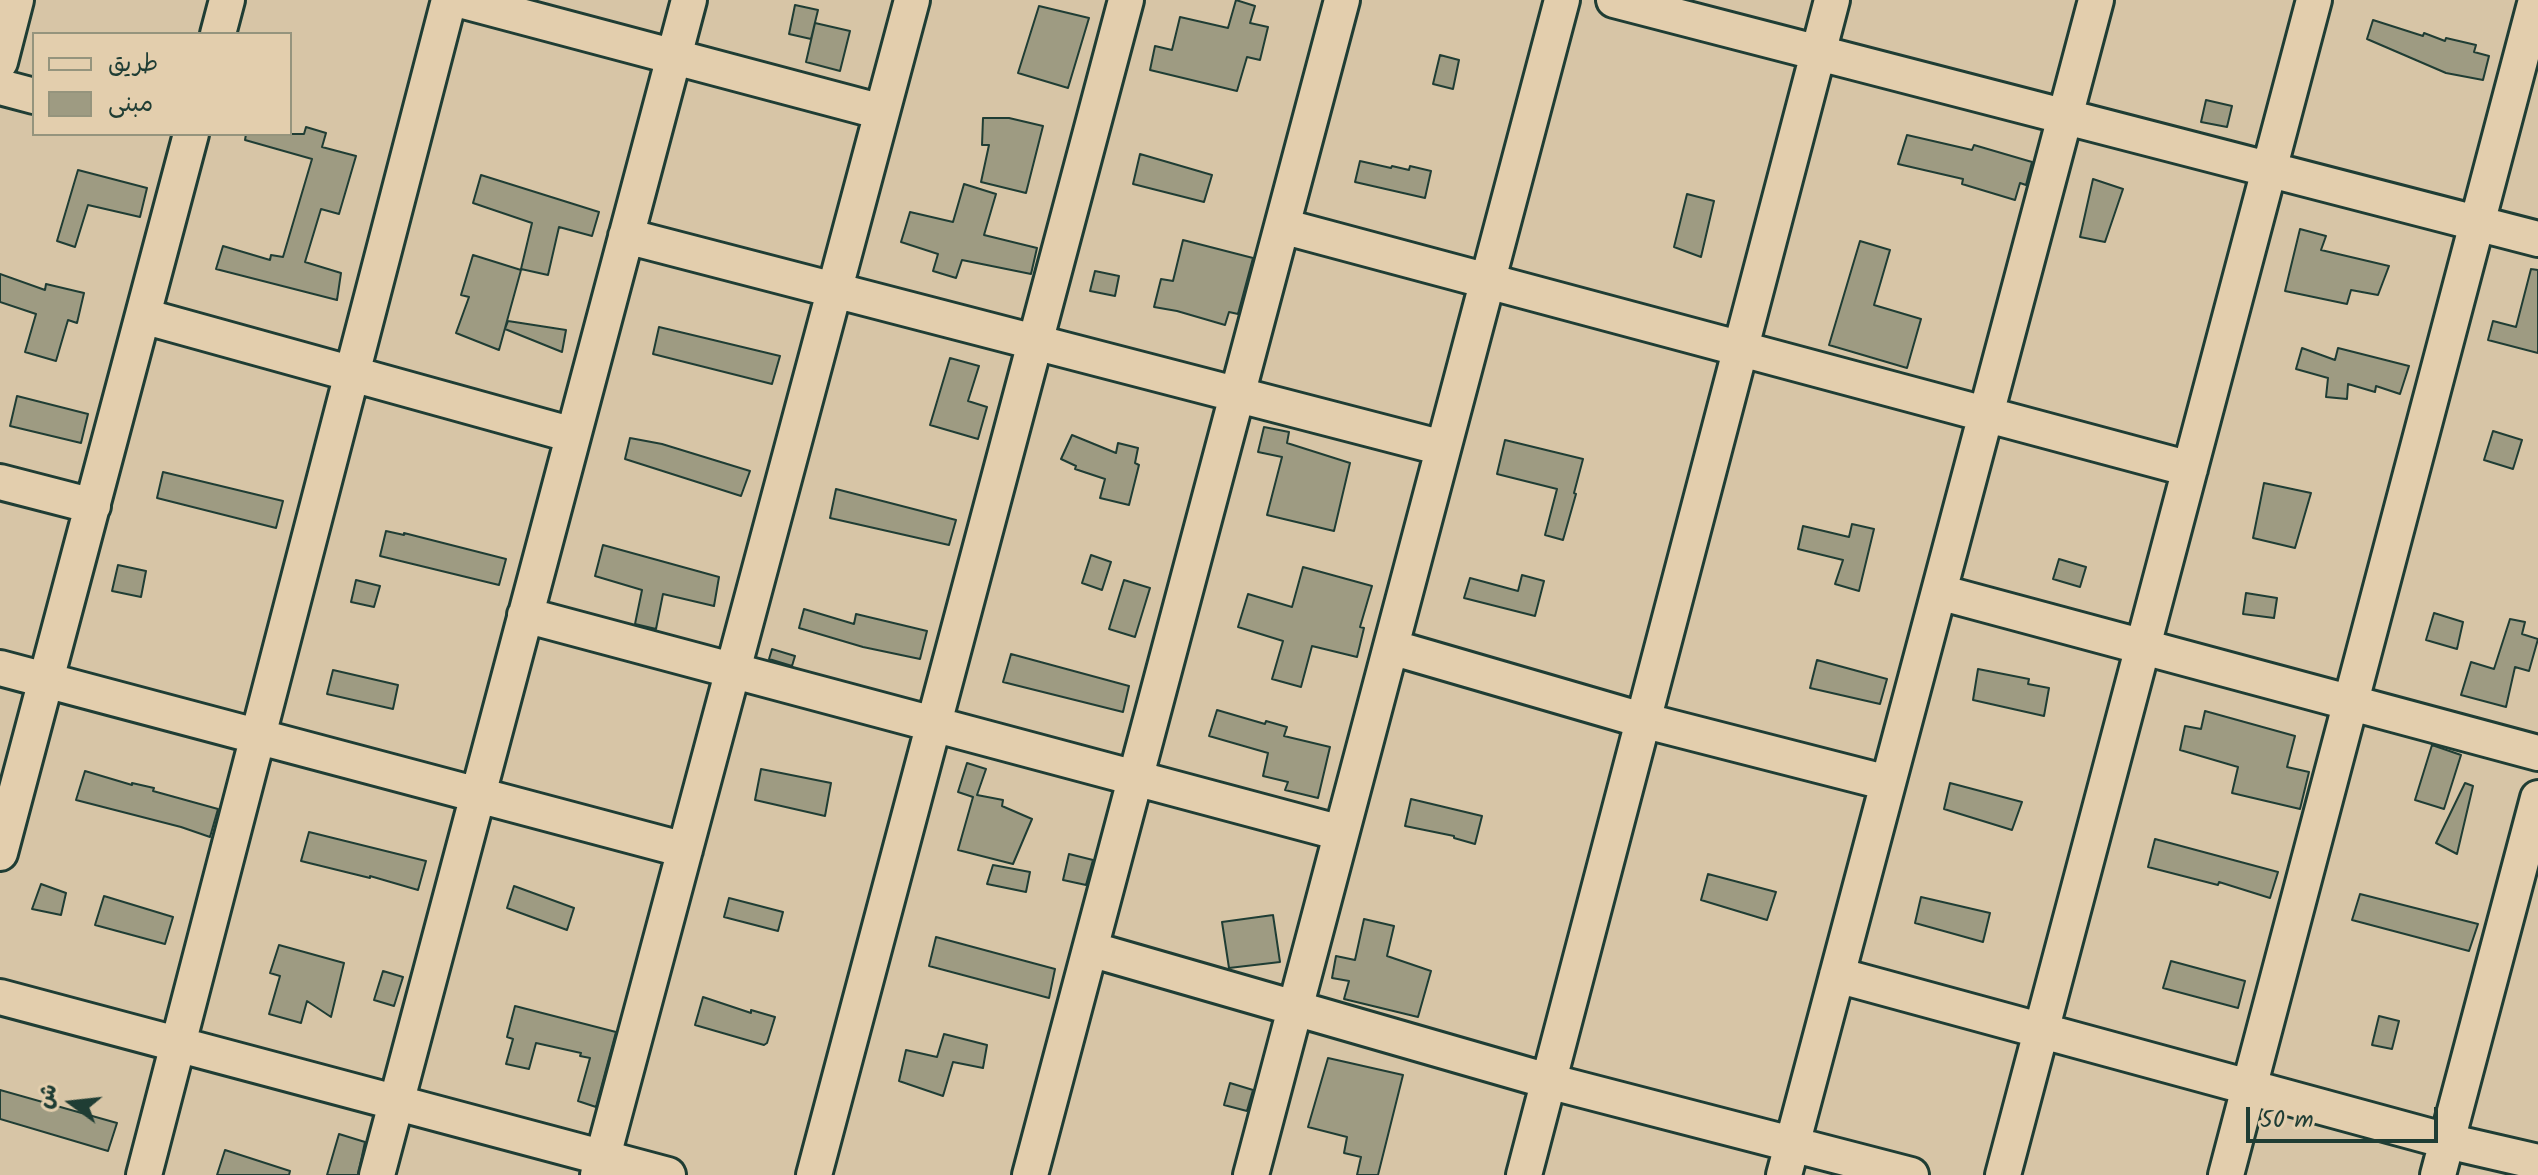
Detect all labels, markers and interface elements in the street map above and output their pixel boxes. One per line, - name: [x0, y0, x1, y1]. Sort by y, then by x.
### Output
- legend: [32, 32, 292, 136]
- text: طريق: [108, 45, 158, 84]
- text: مبنى: [108, 85, 153, 124]
- north arrow: [32, 1063, 112, 1143]
- text: ش: [28, 1080, 68, 1113]
- scale bar: [2250, 1091, 2442, 1141]
- text: 50 m: [2260, 1101, 2314, 1140]

